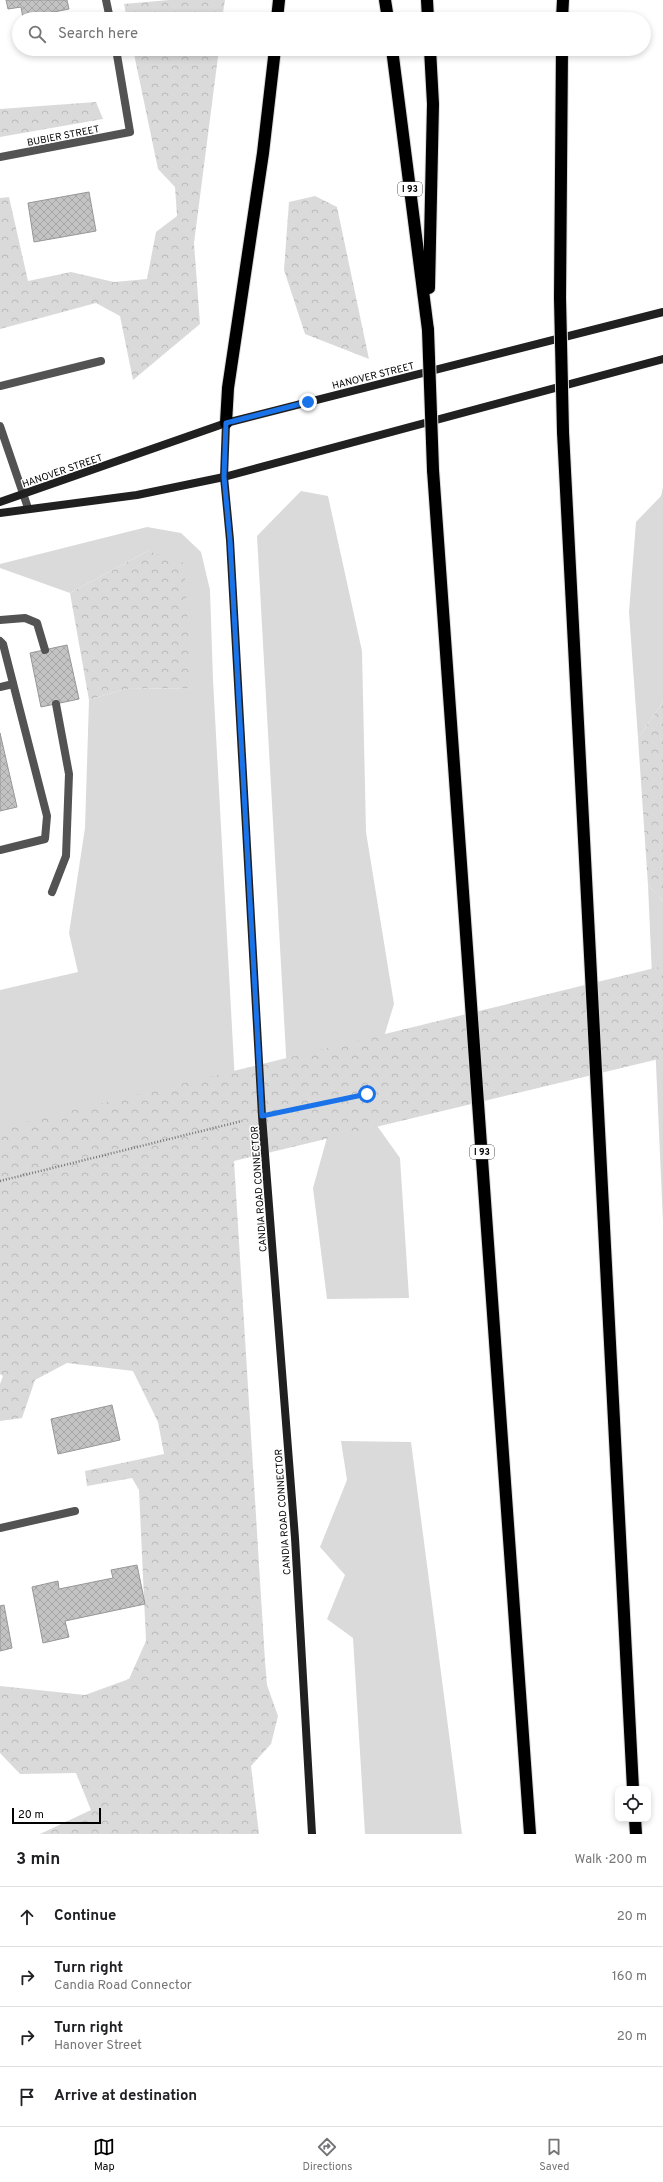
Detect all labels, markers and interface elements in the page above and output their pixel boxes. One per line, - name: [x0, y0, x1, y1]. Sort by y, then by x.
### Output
- search box: [12, 12, 651, 56]
- icon: search: [26, 23, 48, 45]
- text: Search here: [58, 25, 138, 44]
- street label: BUBIER STREET: [26, 123, 101, 150]
- road number: I 93: [398, 182, 422, 196]
- street label: HANOVER STREET: [331, 360, 416, 393]
- route end: [299, 393, 317, 411]
- street label: HANOVER STREET: [20, 451, 105, 491]
- route start: [358, 1085, 376, 1103]
- street label: CANDIA ROAD CONNECTOR: [249, 1125, 270, 1252]
- road number: I 93: [470, 1145, 494, 1159]
- street label: CANDIA ROAD CONNECTOR: [273, 1448, 294, 1575]
- map controls: [615, 1786, 651, 1822]
- button: locate: [615, 1786, 651, 1822]
- scale bar: [12, 1806, 101, 1825]
- text: 20 m: [18, 1808, 44, 1822]
- text: 3 min: [16, 1849, 60, 1871]
- text: Walk · 200 m: [575, 1852, 647, 1868]
- icon: ahead: [16, 1906, 38, 1928]
- text: Continue: [54, 1907, 116, 1926]
- text: 20 m: [617, 1909, 647, 1925]
- text: Turn right: [54, 1959, 123, 1978]
- icon: right: [16, 1966, 38, 1988]
- text: 160 m: [612, 1969, 647, 1985]
- text: Candia Road Connector: [54, 1978, 192, 1994]
- text: Turn right: [54, 2019, 123, 2038]
- icon: right: [16, 2026, 38, 2048]
- text: 20 m: [617, 2029, 647, 2045]
- text: Hanover Street: [54, 2038, 142, 2054]
- icon: arrive: [16, 2086, 38, 2108]
- text: Arrive at destination: [54, 2087, 197, 2106]
- tab: Map: [93, 2136, 115, 2174]
- tab: Directions: [302, 2136, 352, 2174]
- tab: Saved: [539, 2136, 570, 2174]

